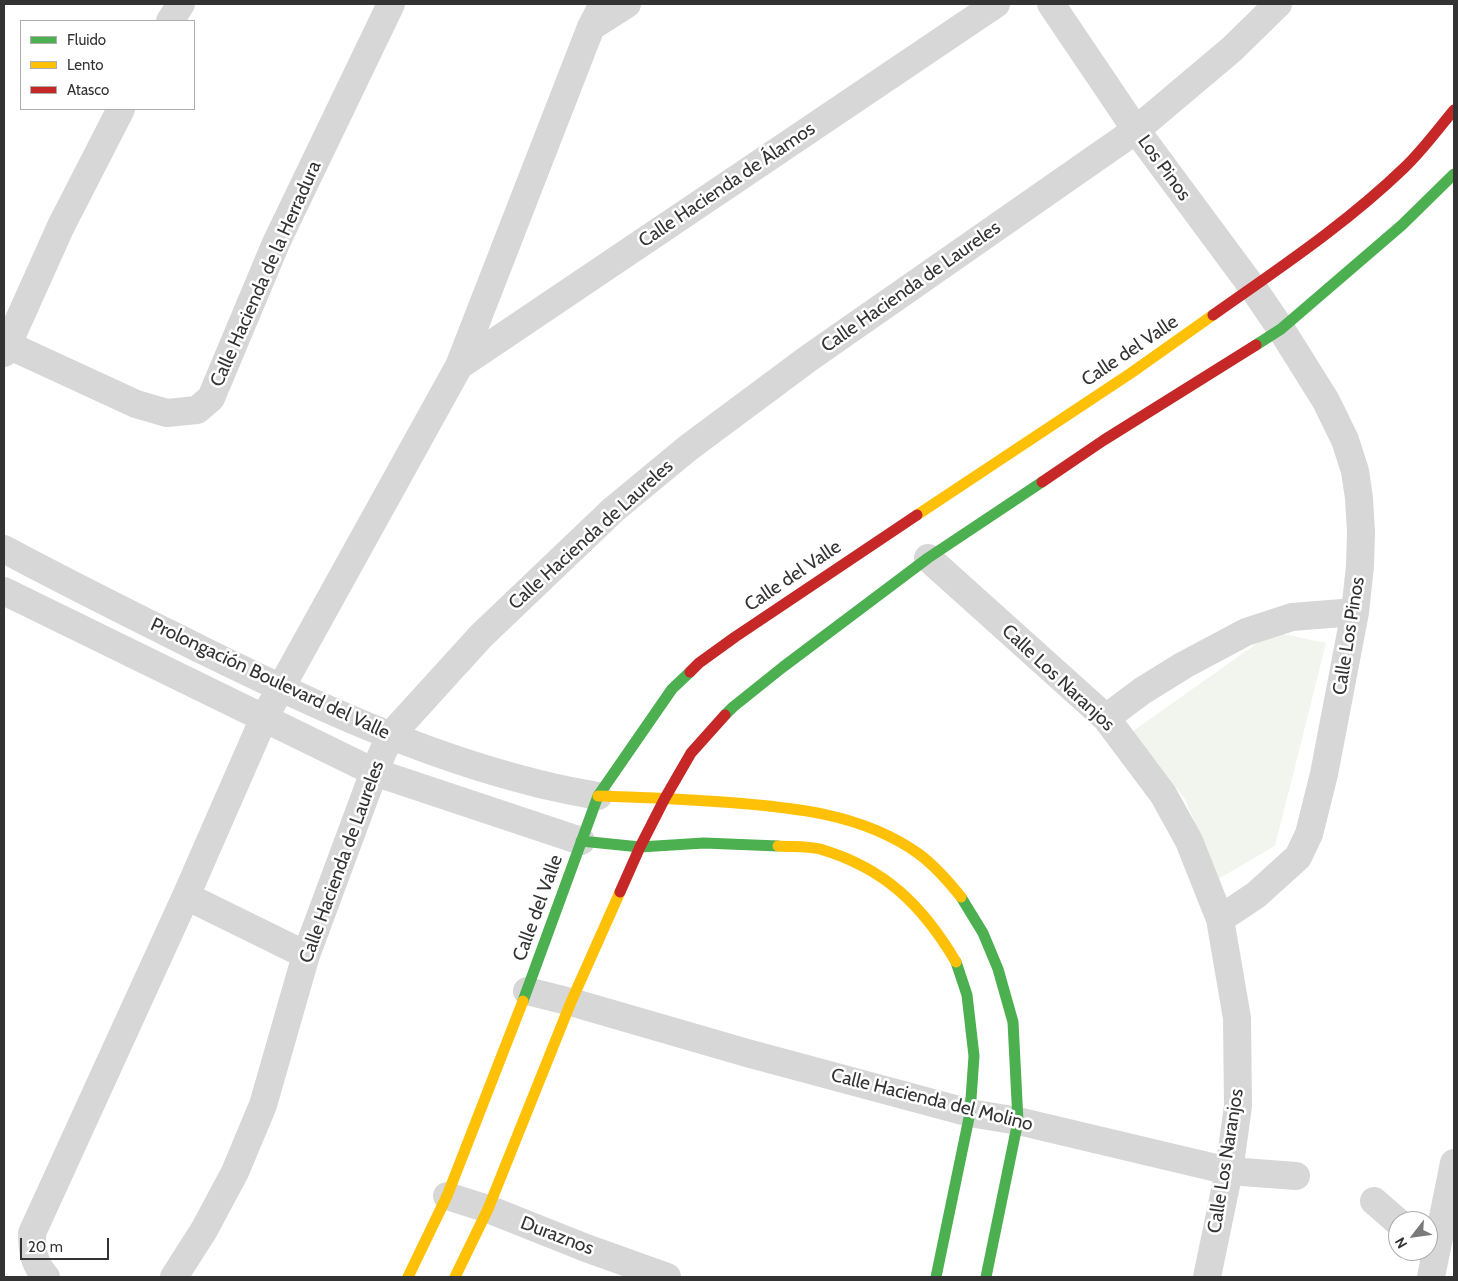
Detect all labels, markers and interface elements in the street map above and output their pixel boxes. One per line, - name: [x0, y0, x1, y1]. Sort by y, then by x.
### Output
- legend: [20, 20, 195, 110]
- text: Fluido: [67, 31, 106, 49]
- text: Lento: [67, 56, 104, 74]
- text: Atasco: [67, 81, 109, 99]
- street label: Calle Hacienda de Álamos: [635, 117, 819, 253]
- street label: Los Pinos: [1133, 131, 1195, 205]
- street label: Calle Hacienda de la Herradura: [206, 158, 326, 390]
- street label: Calle Hacienda de Laureles: [817, 216, 1005, 358]
- street label: Calle del Valle: [1077, 310, 1183, 392]
- street label: Calle Hacienda de Laureles: [504, 455, 678, 615]
- street label: Calle del Valle: [740, 535, 846, 617]
- street label: Calle Los Pinos: [1328, 575, 1370, 697]
- street label: Prolongación Boulevard del Valle: [147, 613, 393, 745]
- street label: Calle Los Naranjos: [997, 620, 1119, 736]
- street label: Calle Hacienda de Laureles: [295, 758, 389, 966]
- street label: Calle del Valle: [508, 852, 568, 964]
- street label: Calle Hacienda del Molino: [829, 1064, 1035, 1136]
- street label: Calle Los Naranjos: [1203, 1087, 1249, 1235]
- north arrow: [1388, 1211, 1438, 1261]
- street label: Duraznos: [517, 1212, 597, 1260]
- scale bar: [22, 1228, 111, 1260]
- text: N: [1391, 1234, 1411, 1252]
- text: 20 m: [28, 1238, 63, 1256]

